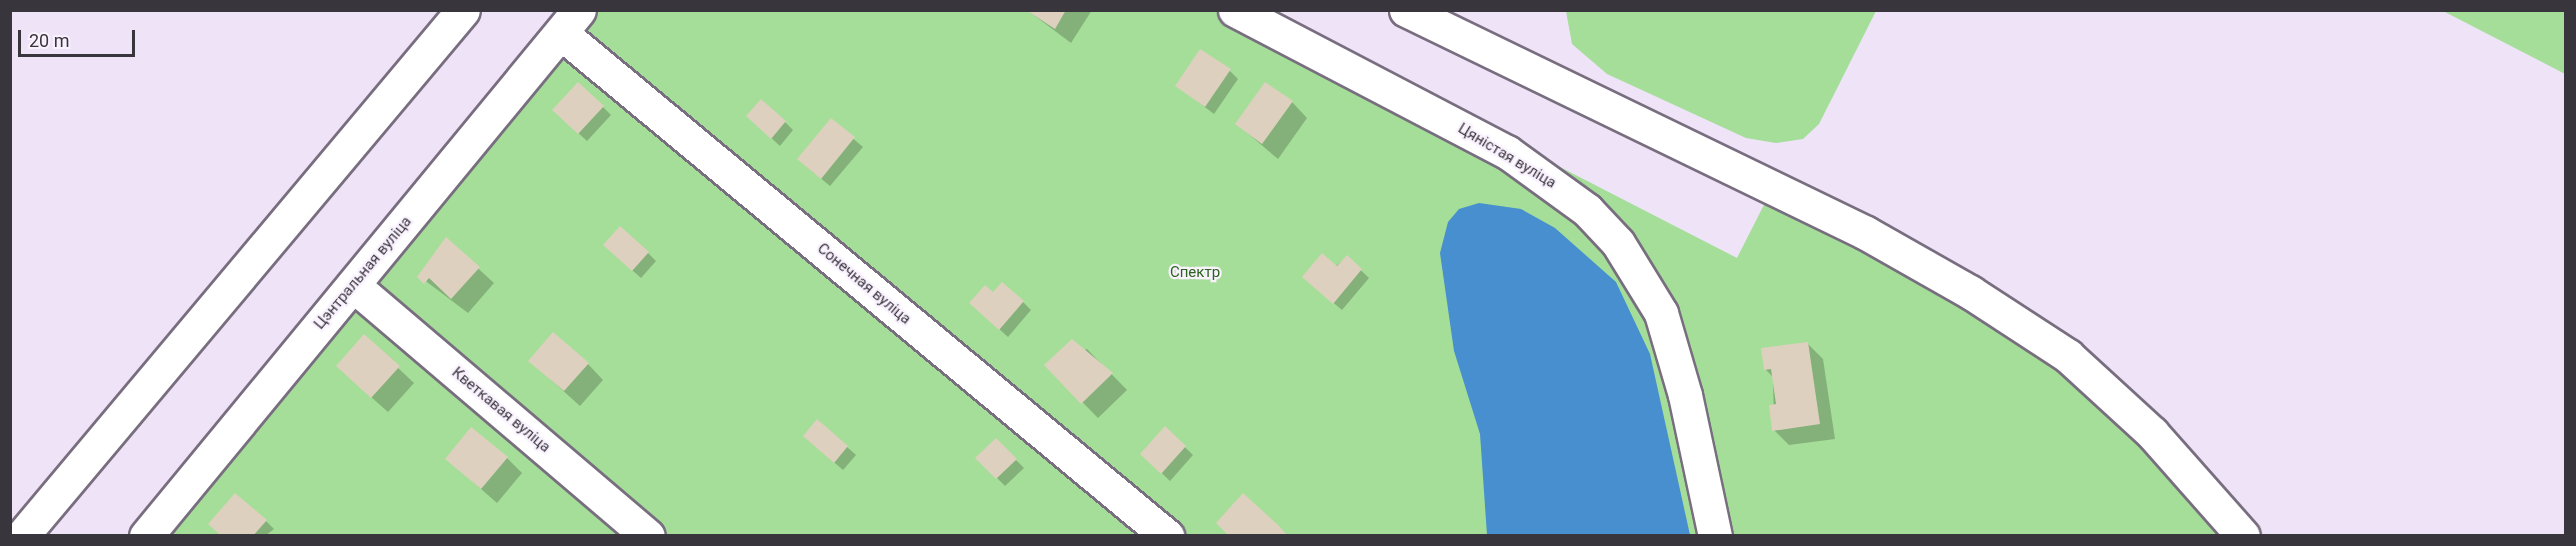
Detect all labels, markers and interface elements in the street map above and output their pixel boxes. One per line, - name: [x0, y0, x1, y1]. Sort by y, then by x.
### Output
- scale bar: [21, 18, 138, 56]
- text: 20 m: [29, 30, 69, 51]
- street label: Цяністая вуліца: [1455, 120, 1559, 192]
- street label: Цэнтральная вуліца: [311, 213, 415, 333]
- street label: Сонечная вуліца: [814, 240, 914, 328]
- park label: Спектр: [1170, 264, 1220, 282]
- street label: Кветкавая вуліца: [448, 364, 554, 456]

